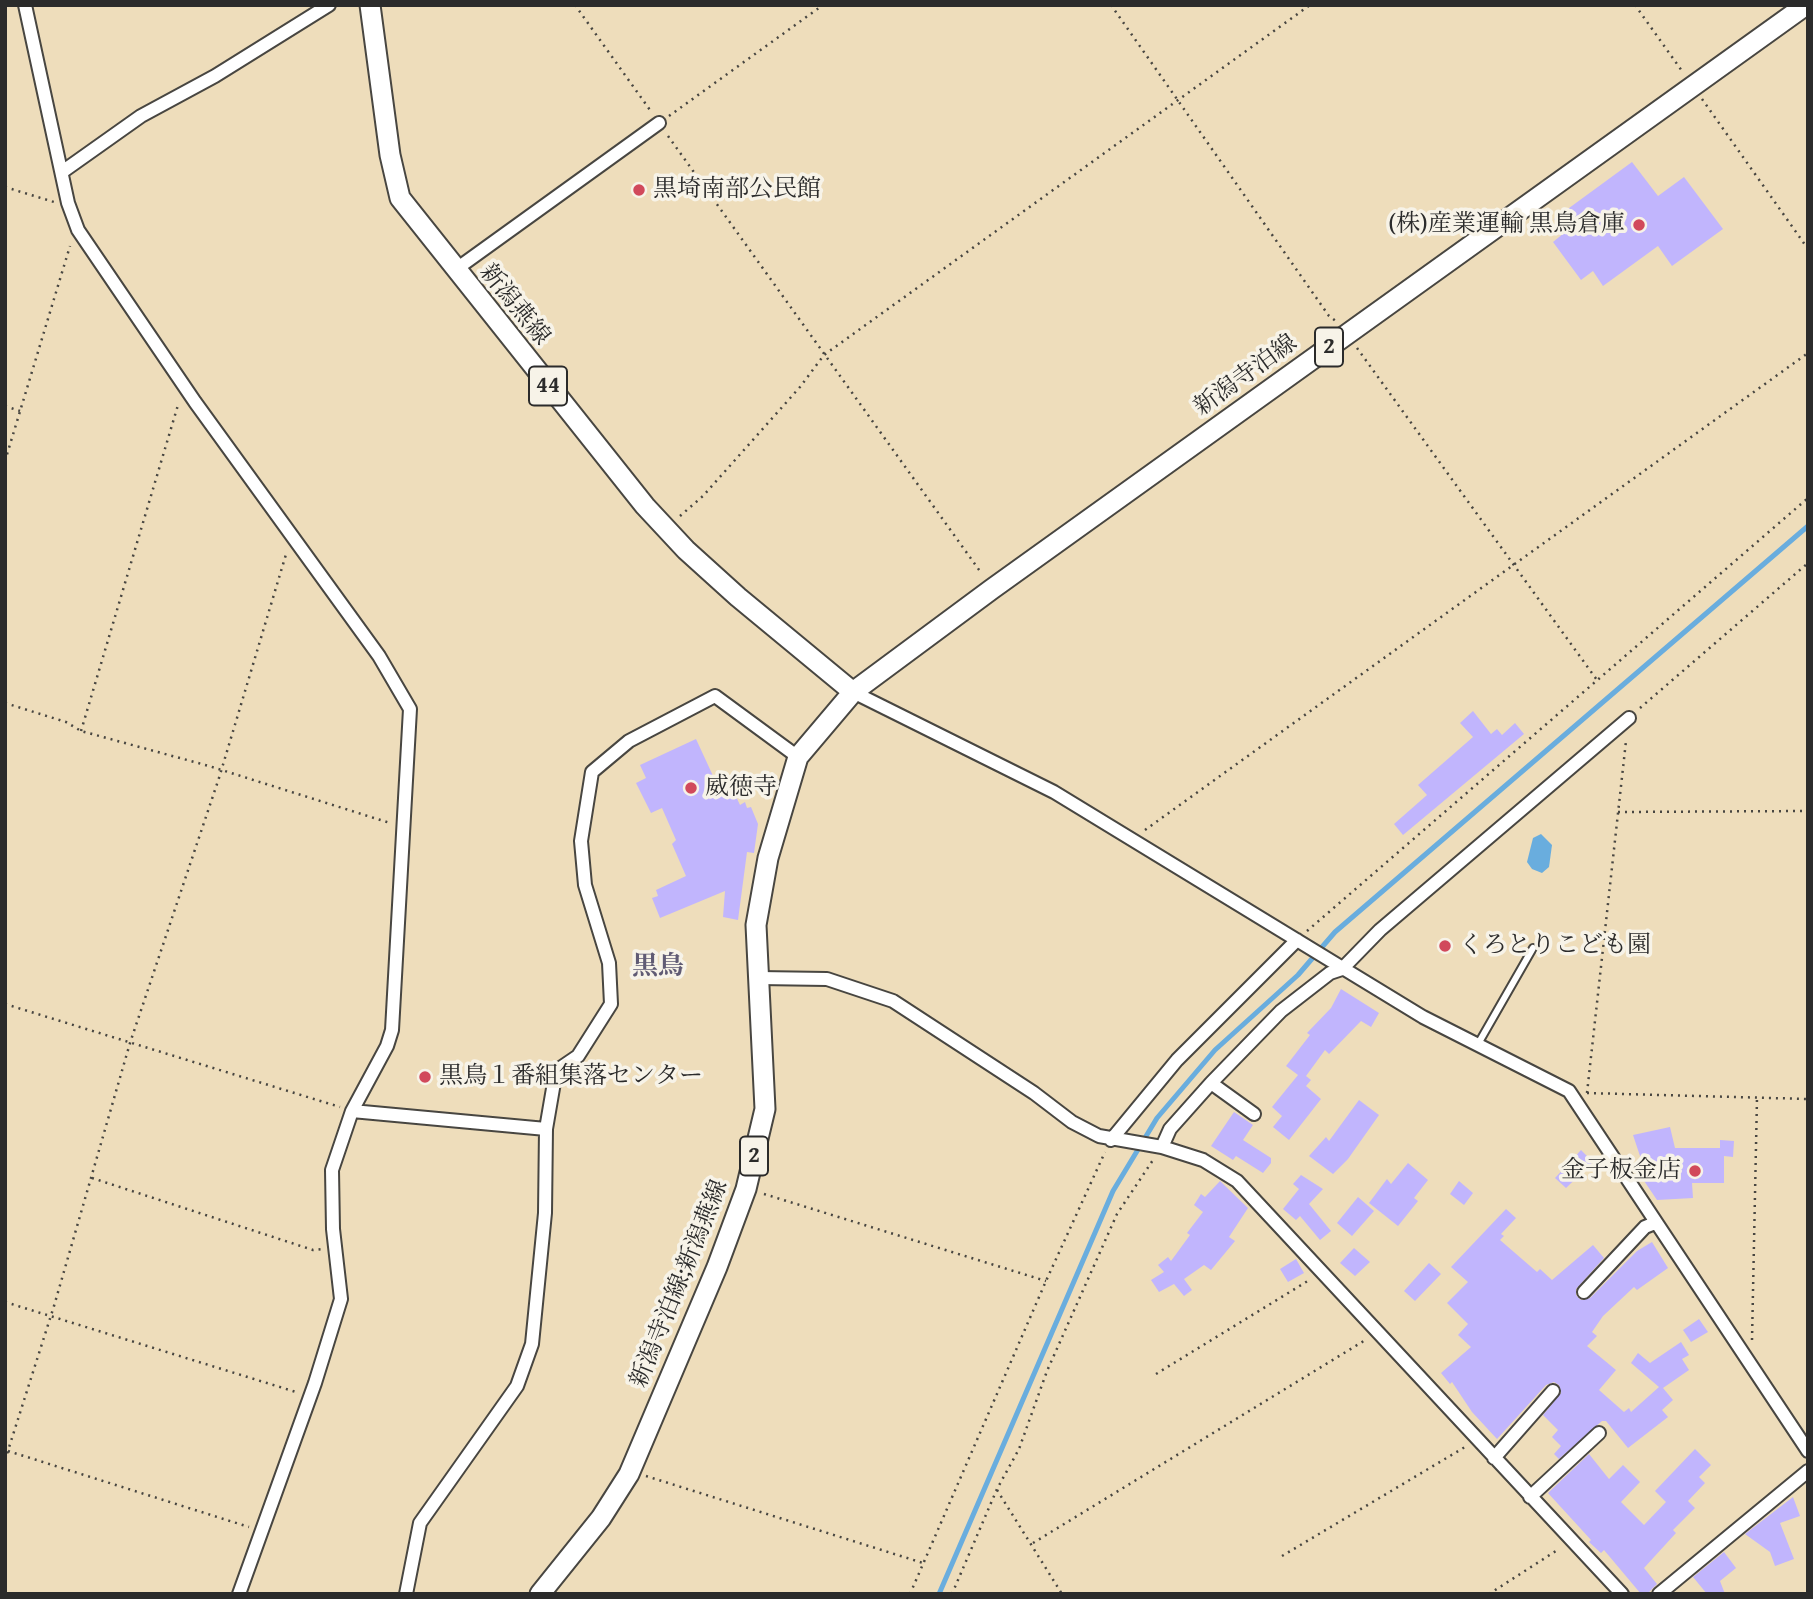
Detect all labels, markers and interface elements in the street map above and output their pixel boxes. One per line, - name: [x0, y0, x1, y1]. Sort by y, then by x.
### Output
- place label: 黒埼南部公民館: [653, 176, 821, 204]
- marker: 黒埼南部公民館: [631, 182, 647, 198]
- place label: (株)産業運輸 黒鳥倉庫: [1388, 211, 1625, 239]
- marker: (株)産業運輸 黒鳥倉庫: [1631, 217, 1647, 233]
- street label: 新潟燕線: [473, 259, 555, 351]
- road number: 2: [1315, 328, 1343, 366]
- street label: 新潟寺泊線: [1189, 329, 1303, 423]
- road number: 44: [529, 366, 567, 406]
- place label: 威徳寺: [705, 774, 777, 802]
- marker: 威徳寺: [683, 780, 699, 796]
- place label: くろとりこども園: [1459, 932, 1651, 960]
- marker: くろとりこども園: [1437, 938, 1453, 954]
- district label: 黒鳥: [632, 951, 684, 983]
- place label: 黒鳥１番組集落センター: [439, 1063, 703, 1091]
- marker: 黒鳥１番組集落センター: [417, 1069, 433, 1085]
- road number: 2: [740, 1136, 768, 1176]
- place label: 金子板金店: [1561, 1157, 1681, 1185]
- marker: 金子板金店: [1687, 1163, 1703, 1179]
- street label: 新潟寺泊線;新潟燕線: [625, 1176, 735, 1392]

